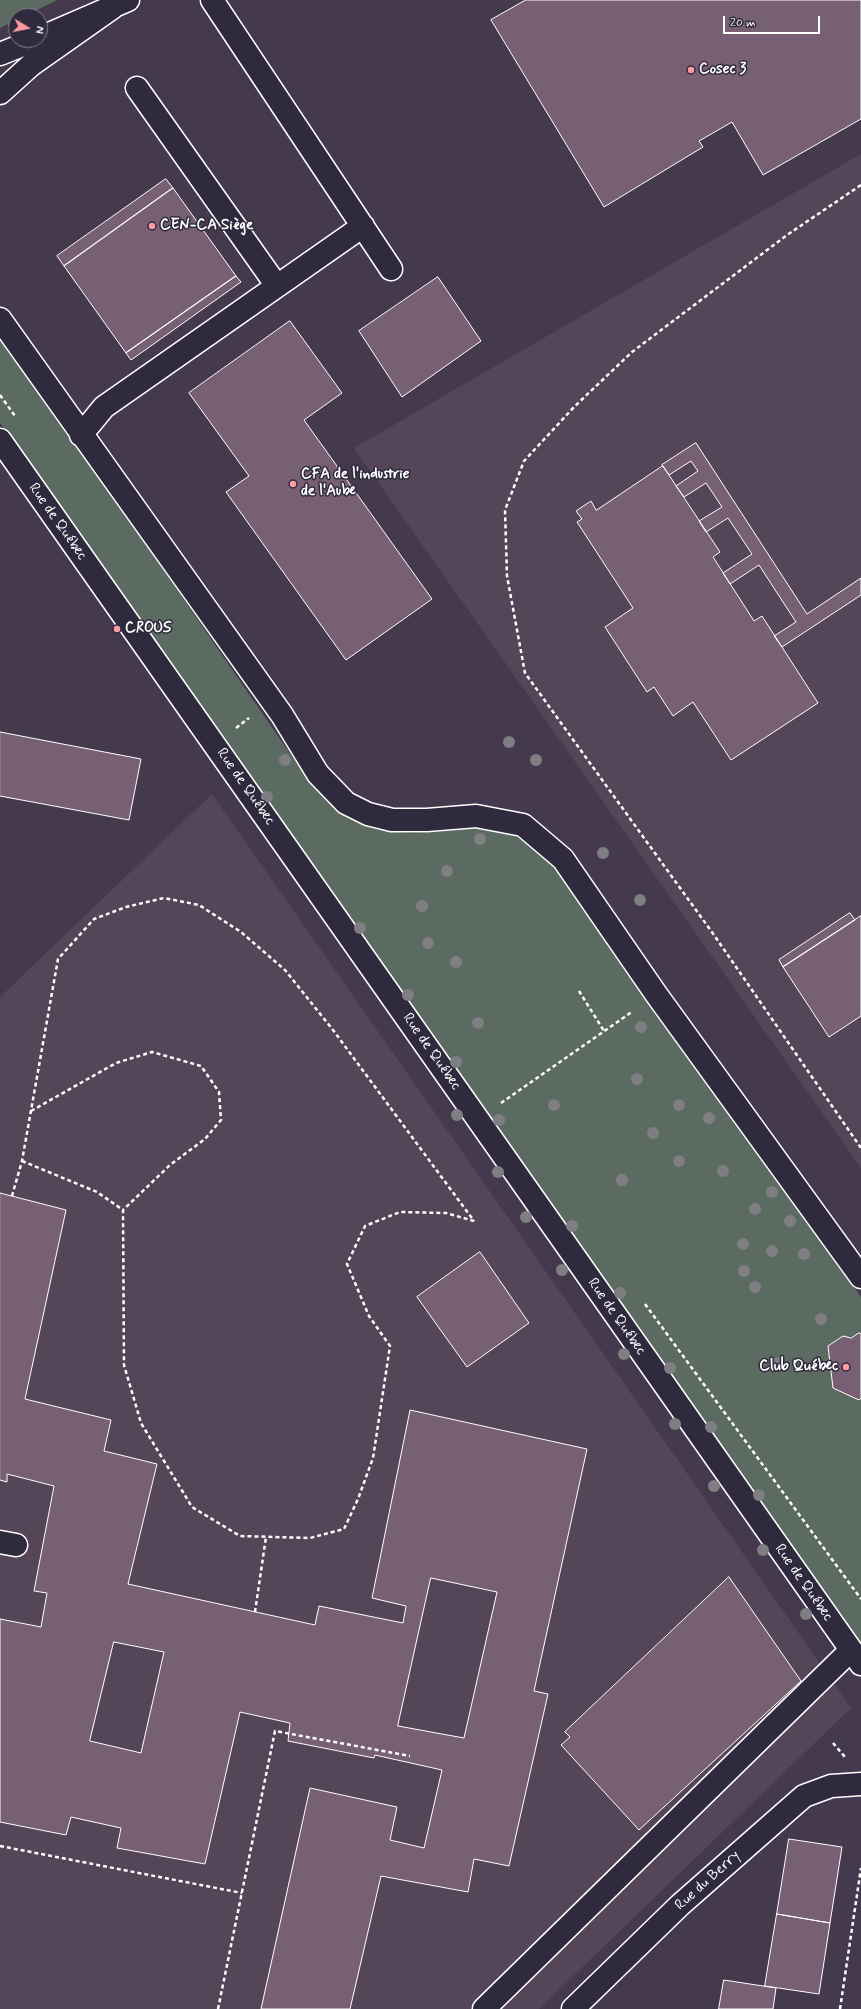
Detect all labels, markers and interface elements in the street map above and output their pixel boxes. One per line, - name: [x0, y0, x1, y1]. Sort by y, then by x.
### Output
- north arrow: [8, 8, 48, 48]
- scale bar: [725, 8, 822, 34]
- text: 20 m: [730, 15, 756, 31]
- text: N: [31, 25, 46, 35]
- place label: Cosec 3: [699, 61, 746, 79]
- marker: Cosec 3: [686, 65, 696, 75]
- place label: CEN-CA Siège: [160, 217, 253, 235]
- marker: CEN-CA Siège: [147, 221, 157, 231]
- place label: CFA de l'industrie de l'Aube: [301, 466, 409, 501]
- marker: CFA de l'industrie de l'Aube: [288, 479, 298, 489]
- street label: Rue de Québec: [24, 480, 90, 564]
- place label: CROUS: [125, 620, 171, 638]
- marker: CROUS: [112, 624, 122, 634]
- street label: Rue de Québec: [212, 745, 278, 829]
- street label: Rue de Québec: [398, 1010, 464, 1094]
- street label: Rue de Québec: [583, 1275, 649, 1359]
- place label: Club Québec: [759, 1358, 838, 1376]
- marker: Club Québec: [841, 1362, 851, 1372]
- street label: Rue de Québec: [770, 1541, 836, 1625]
- street label: Rue du Berry: [672, 1847, 744, 1915]

